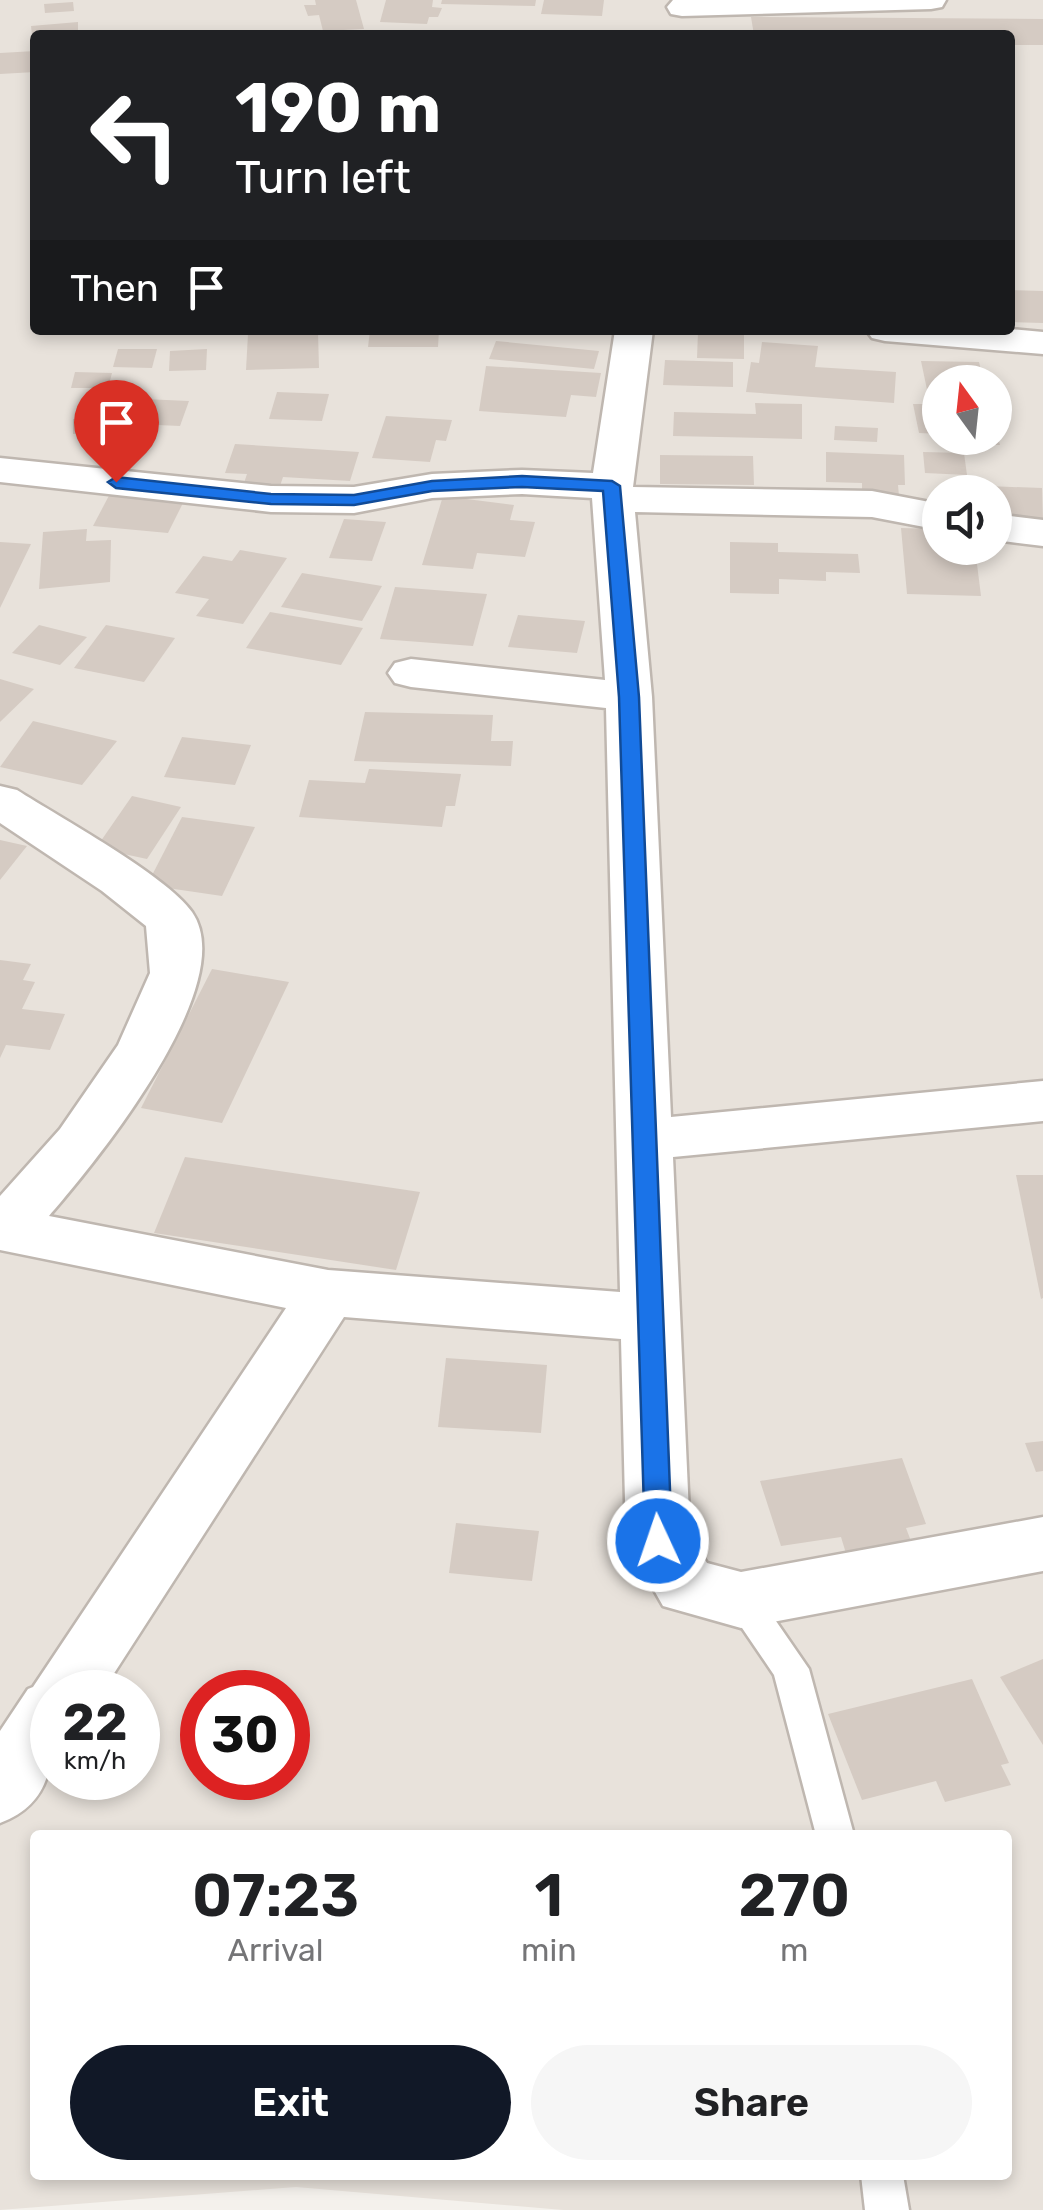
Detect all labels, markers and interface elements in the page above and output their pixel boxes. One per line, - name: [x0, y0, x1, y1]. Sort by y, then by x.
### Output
- text: 190 m: [235, 67, 441, 150]
- icon: left: [70, 70, 200, 200]
- text: Turn left: [235, 151, 411, 204]
- icon: arrive: [179, 260, 234, 315]
- text: Then: [70, 265, 159, 311]
- north arrow: [922, 365, 1012, 455]
- map controls: [922, 365, 1012, 565]
- pin: [74, 380, 159, 483]
- icon: arrive: [89, 395, 144, 450]
- button: sound: [922, 475, 1012, 565]
- position arrow: [606, 1489, 710, 1593]
- speed limit sign: 30: [180, 1670, 310, 1800]
- text: 22: [63, 1693, 128, 1753]
- text: km/h: [64, 1746, 126, 1775]
- text: 07:23: [192, 1860, 359, 1931]
- text: 1: [534, 1860, 563, 1931]
- text: 270: [739, 1860, 850, 1931]
- text: Arrival: [227, 1931, 324, 1969]
- text: min: [521, 1931, 577, 1969]
- text: m: [780, 1931, 809, 1969]
- button: Exit: [70, 2045, 511, 2160]
- button: Share: [531, 2045, 972, 2160]

